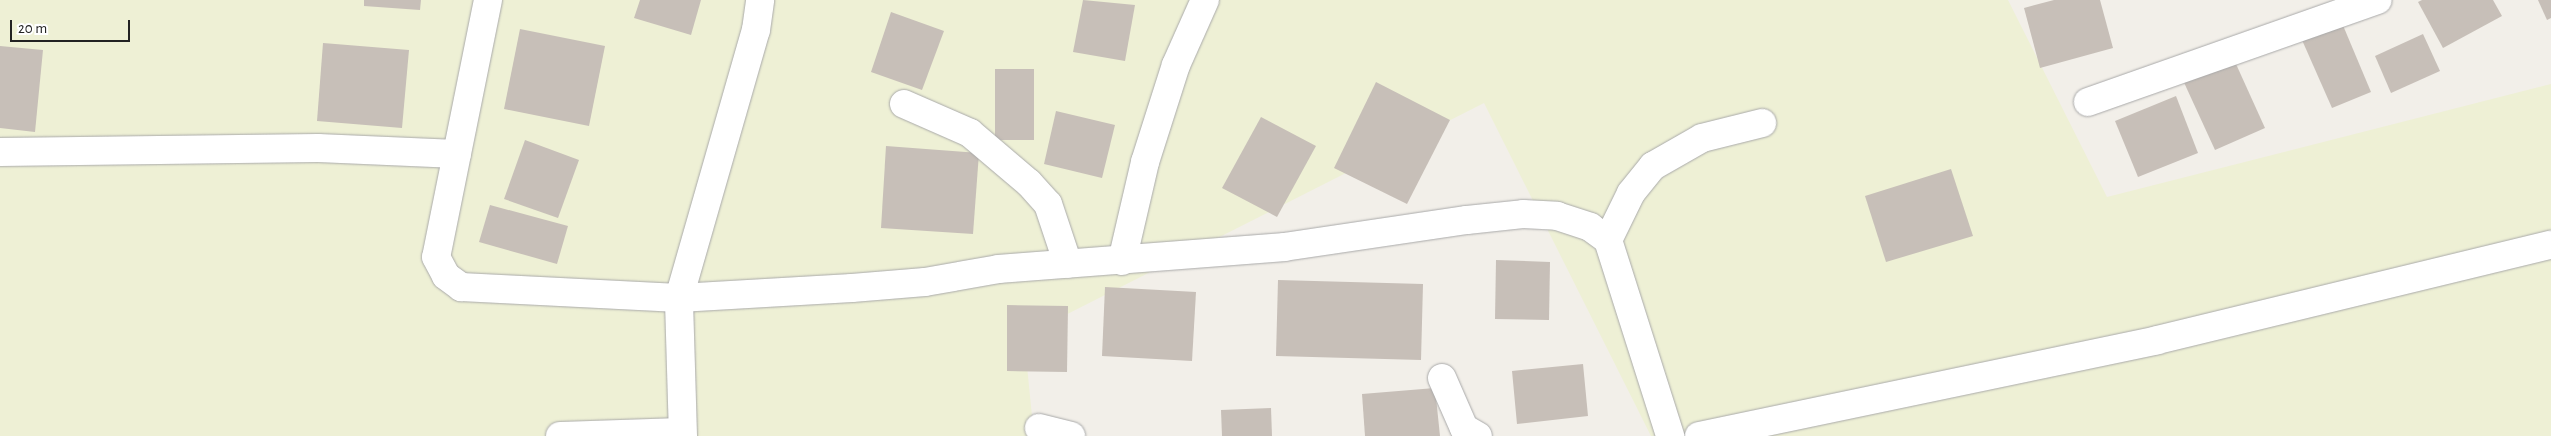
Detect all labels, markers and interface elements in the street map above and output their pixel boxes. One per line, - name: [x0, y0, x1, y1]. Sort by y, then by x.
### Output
- scale bar: [12, 10, 132, 42]
- text: 20 m: [18, 21, 47, 36]

